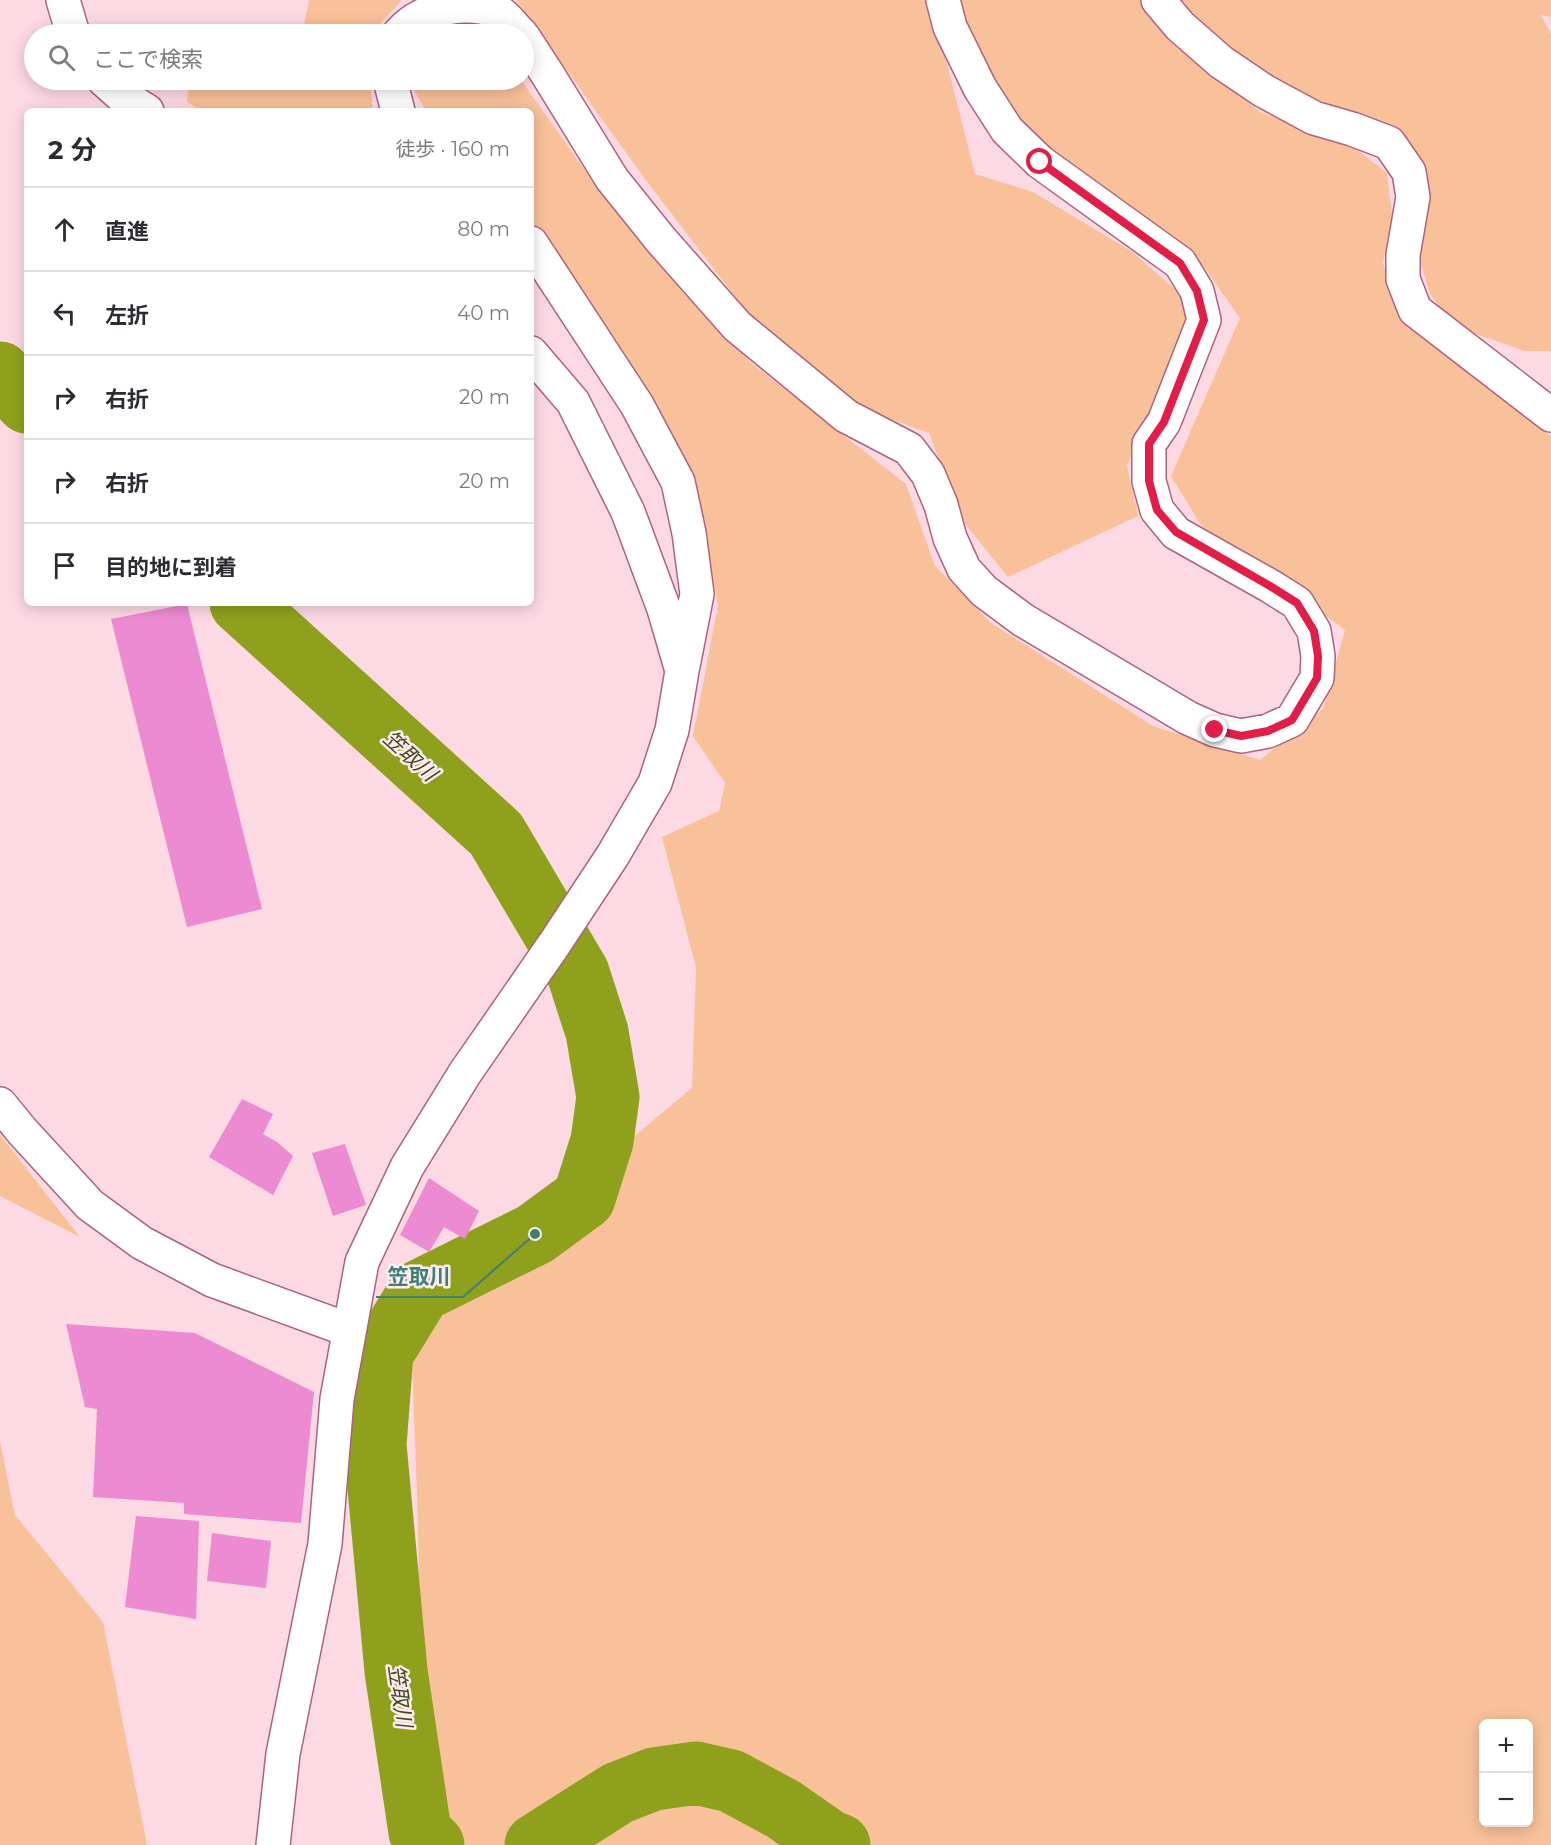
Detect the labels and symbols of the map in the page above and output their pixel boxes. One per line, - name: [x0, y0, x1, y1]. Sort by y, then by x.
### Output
- route start: [1026, 148, 1052, 174]
- route end: [1201, 716, 1227, 742]
- water label: 笠取川: [379, 725, 444, 787]
- callout: 笠取川: [376, 1258, 463, 1297]
- text: 笠取川: [388, 1264, 451, 1289]
- water label: 笠取川: [384, 1663, 418, 1731]

